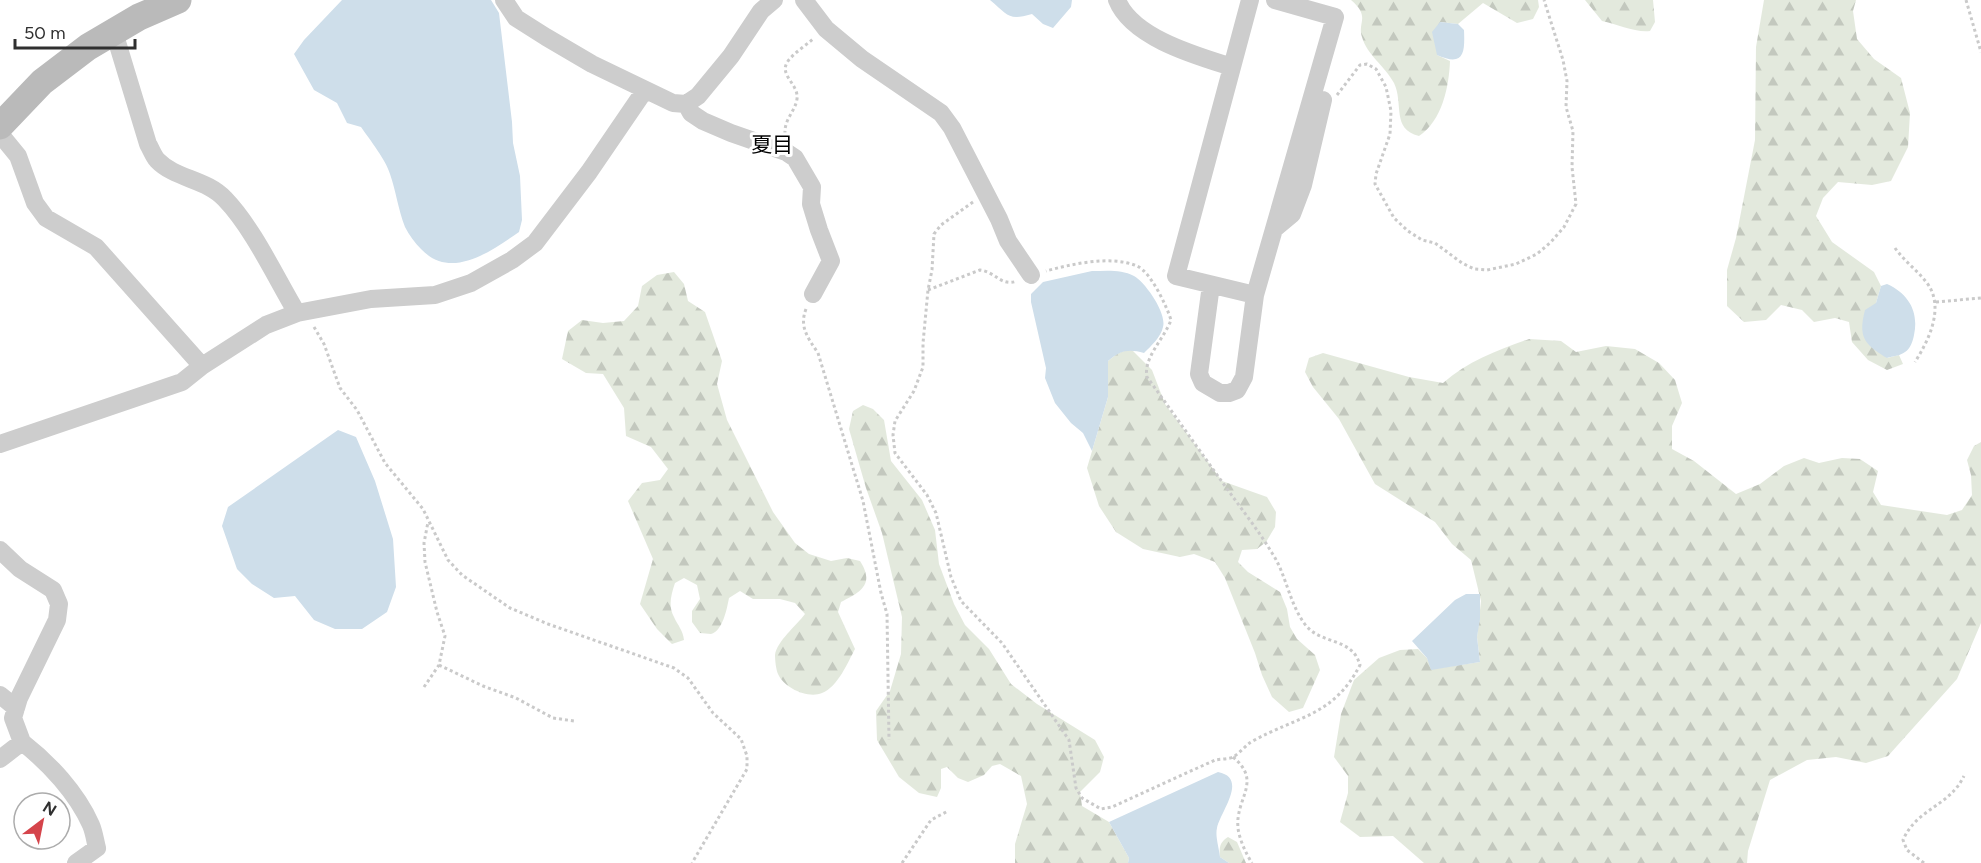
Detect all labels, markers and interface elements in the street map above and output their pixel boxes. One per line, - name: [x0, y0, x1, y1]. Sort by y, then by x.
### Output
- scale bar: [15, 12, 135, 50]
- text: 50 m: [24, 22, 66, 44]
- district label: 夏目: [751, 132, 793, 157]
- north arrow: [12, 791, 72, 851]
- text: N: [39, 797, 60, 820]

